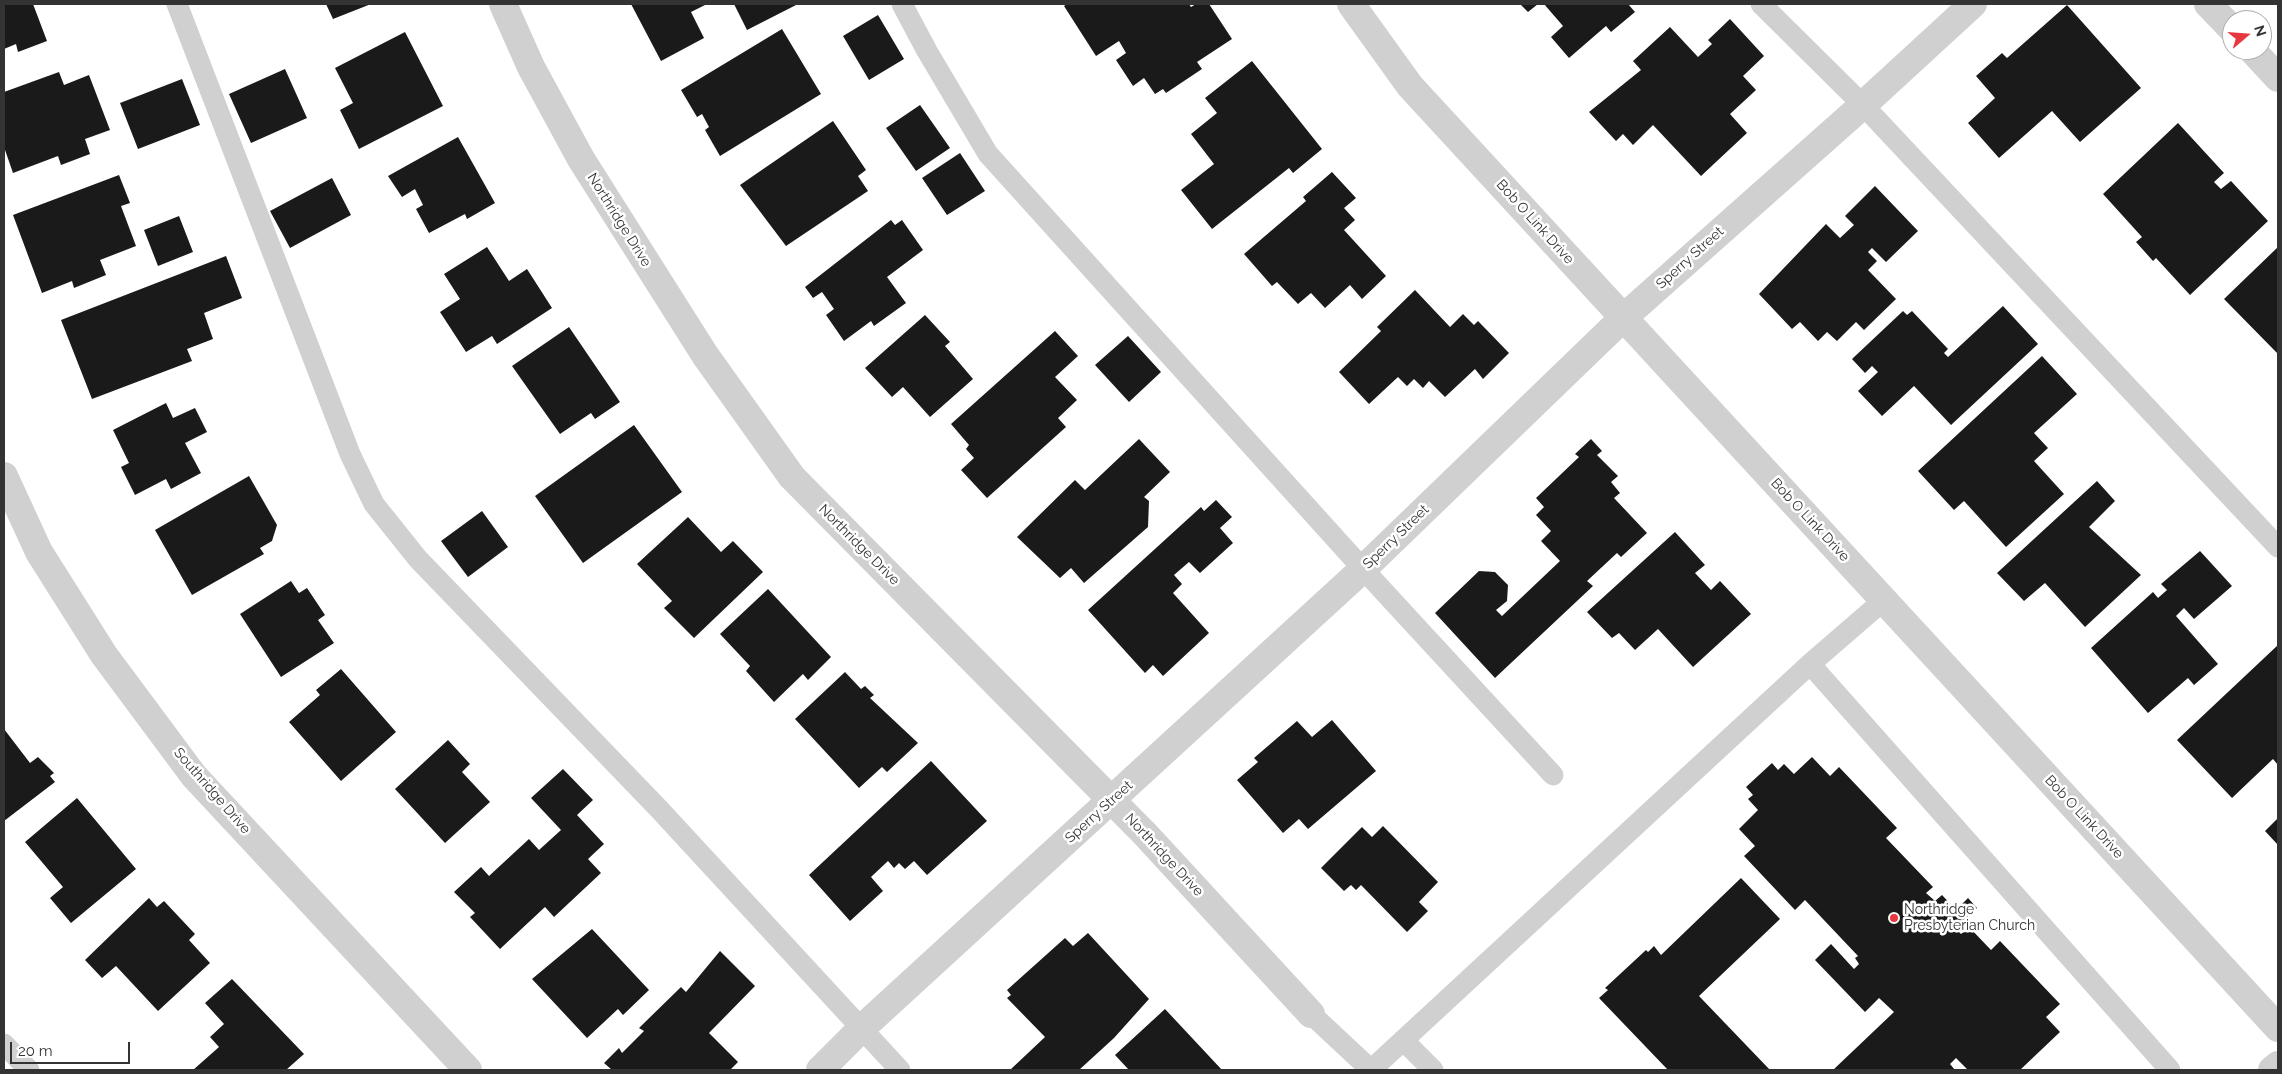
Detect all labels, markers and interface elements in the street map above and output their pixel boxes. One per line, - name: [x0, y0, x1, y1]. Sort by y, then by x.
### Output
- north arrow: [2222, 10, 2272, 60]
- text: N: [2251, 23, 2270, 38]
- street label: Northridge Drive: [583, 170, 655, 270]
- street label: Bob O Link Drive: [1493, 176, 1577, 268]
- street label: Sperry Street: [1653, 223, 1727, 293]
- street label: Bob O Link Drive: [1767, 475, 1853, 565]
- street label: Northridge Drive: [815, 501, 903, 589]
- street label: Sperry Street: [1360, 501, 1432, 573]
- street label: Southridge Drive: [170, 745, 254, 837]
- street label: Bob O Link Drive: [2041, 772, 2127, 862]
- street label: Sperry Street: [1062, 777, 1136, 847]
- street label: Northridge Drive: [1121, 810, 1207, 900]
- place label: Northridge Presbyterian Church: [1904, 902, 2035, 934]
- marker: Northridge Presbyterian Church: [1888, 912, 1900, 924]
- scale bar: [12, 1032, 132, 1064]
- text: 20 m: [18, 1042, 53, 1060]

